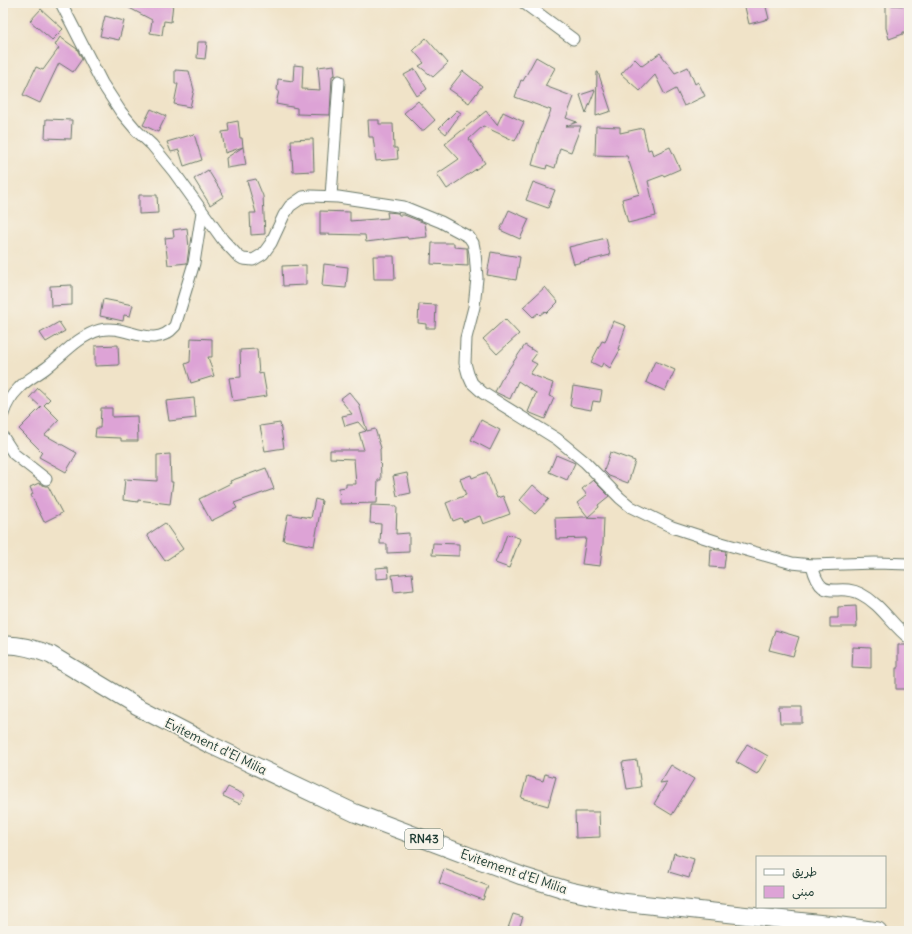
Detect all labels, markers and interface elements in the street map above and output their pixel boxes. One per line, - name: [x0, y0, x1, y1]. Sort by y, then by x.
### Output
- street label: Evitement d'El Milia: [162, 714, 270, 779]
- road number: RN43: [405, 829, 443, 849]
- street label: Evitement d'El Milia: [458, 845, 569, 898]
- legend: [756, 856, 886, 908]
- text: طريق: [792, 864, 817, 879]
- text: مبنى: [792, 884, 815, 900]

